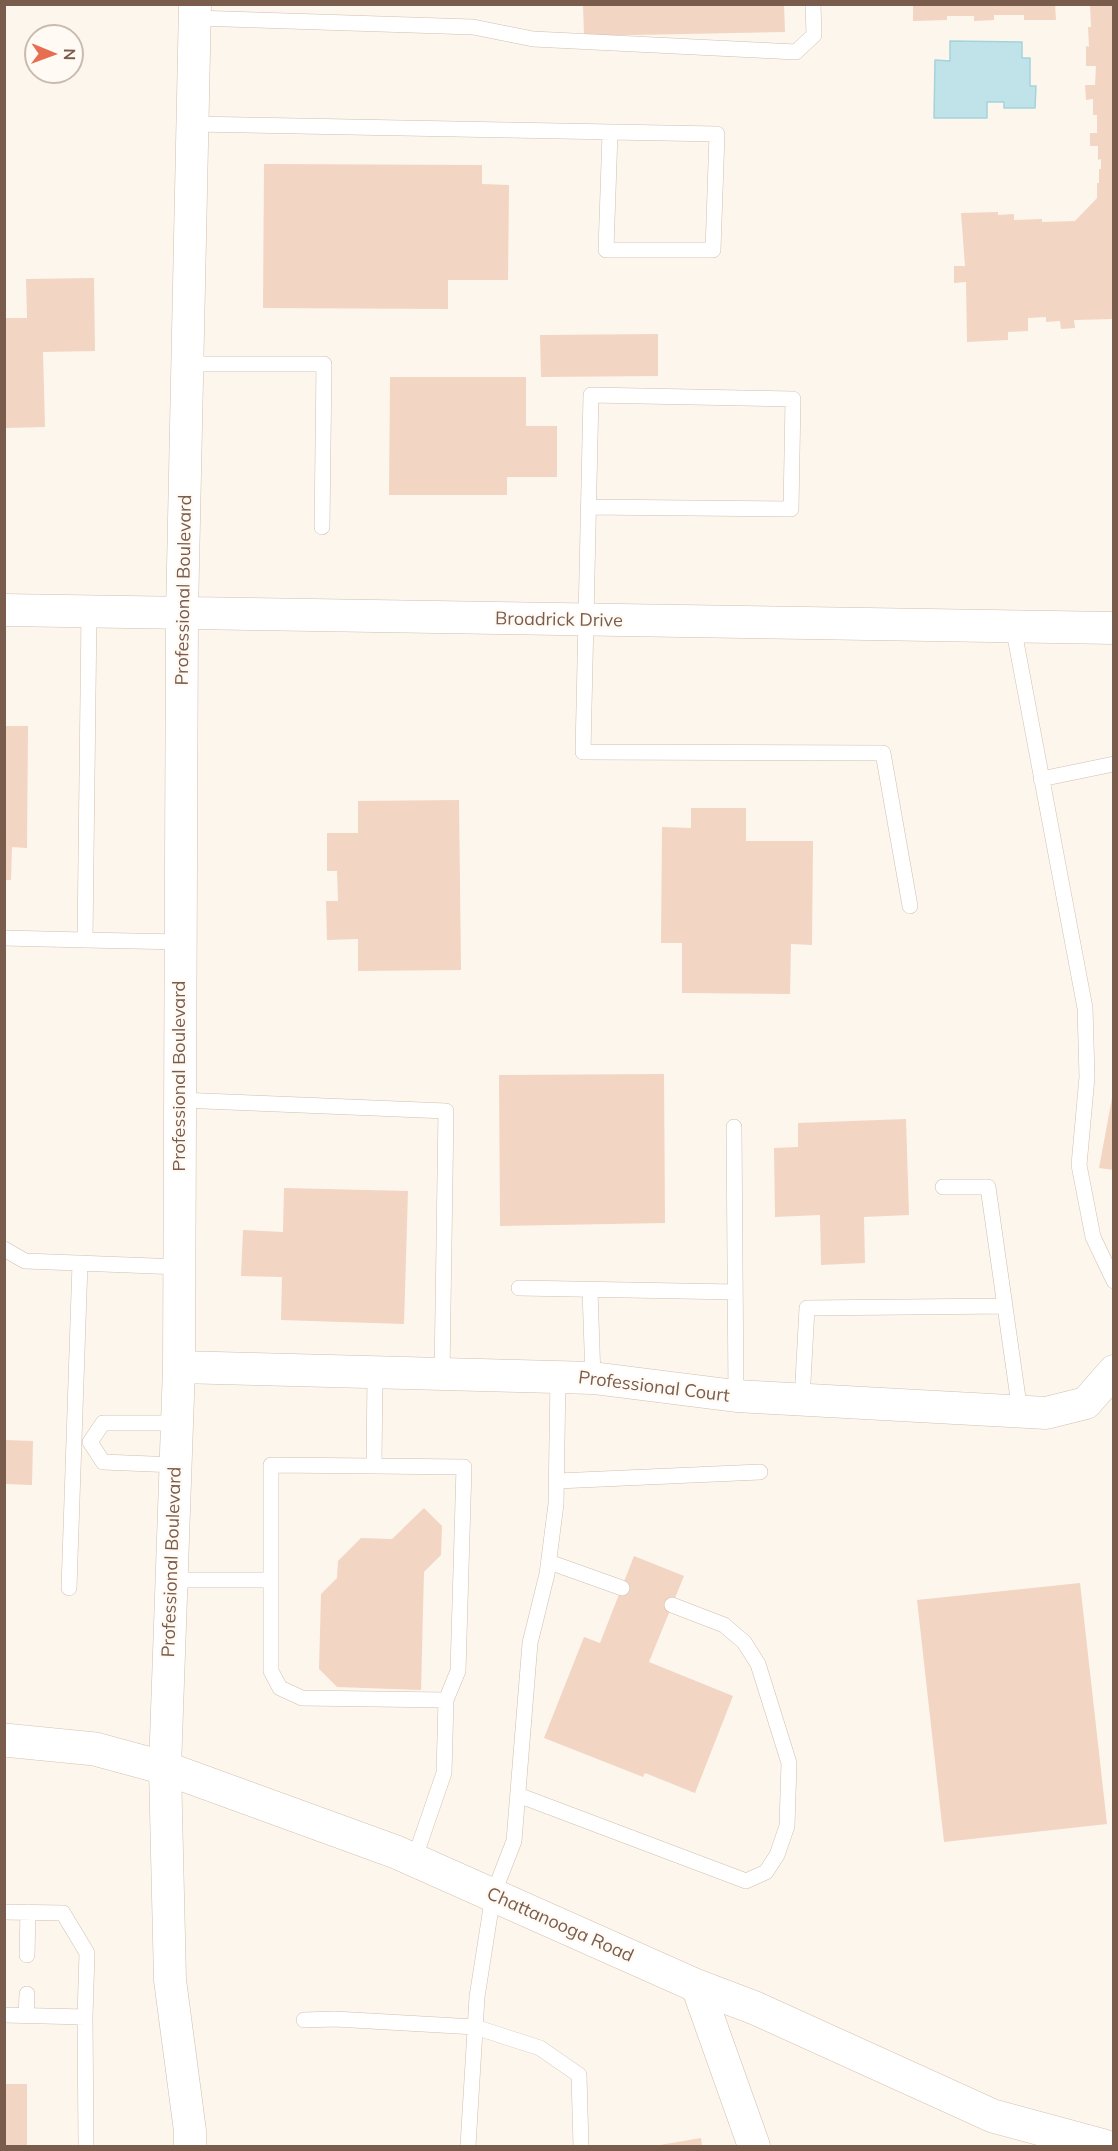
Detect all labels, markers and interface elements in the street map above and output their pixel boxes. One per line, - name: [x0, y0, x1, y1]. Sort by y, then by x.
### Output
- north arrow: [24, 24, 84, 84]
- text: N: [60, 48, 80, 60]
- street label: Professional Boulevard: [172, 494, 196, 686]
- street label: Broadrick Drive: [495, 608, 623, 632]
- street label: Professional Boulevard: [169, 981, 191, 1171]
- street label: Professional Court: [577, 1367, 731, 1407]
- street label: Professional Boulevard: [158, 1466, 186, 1658]
- street label: Chattanooga Road: [483, 1883, 637, 1967]

